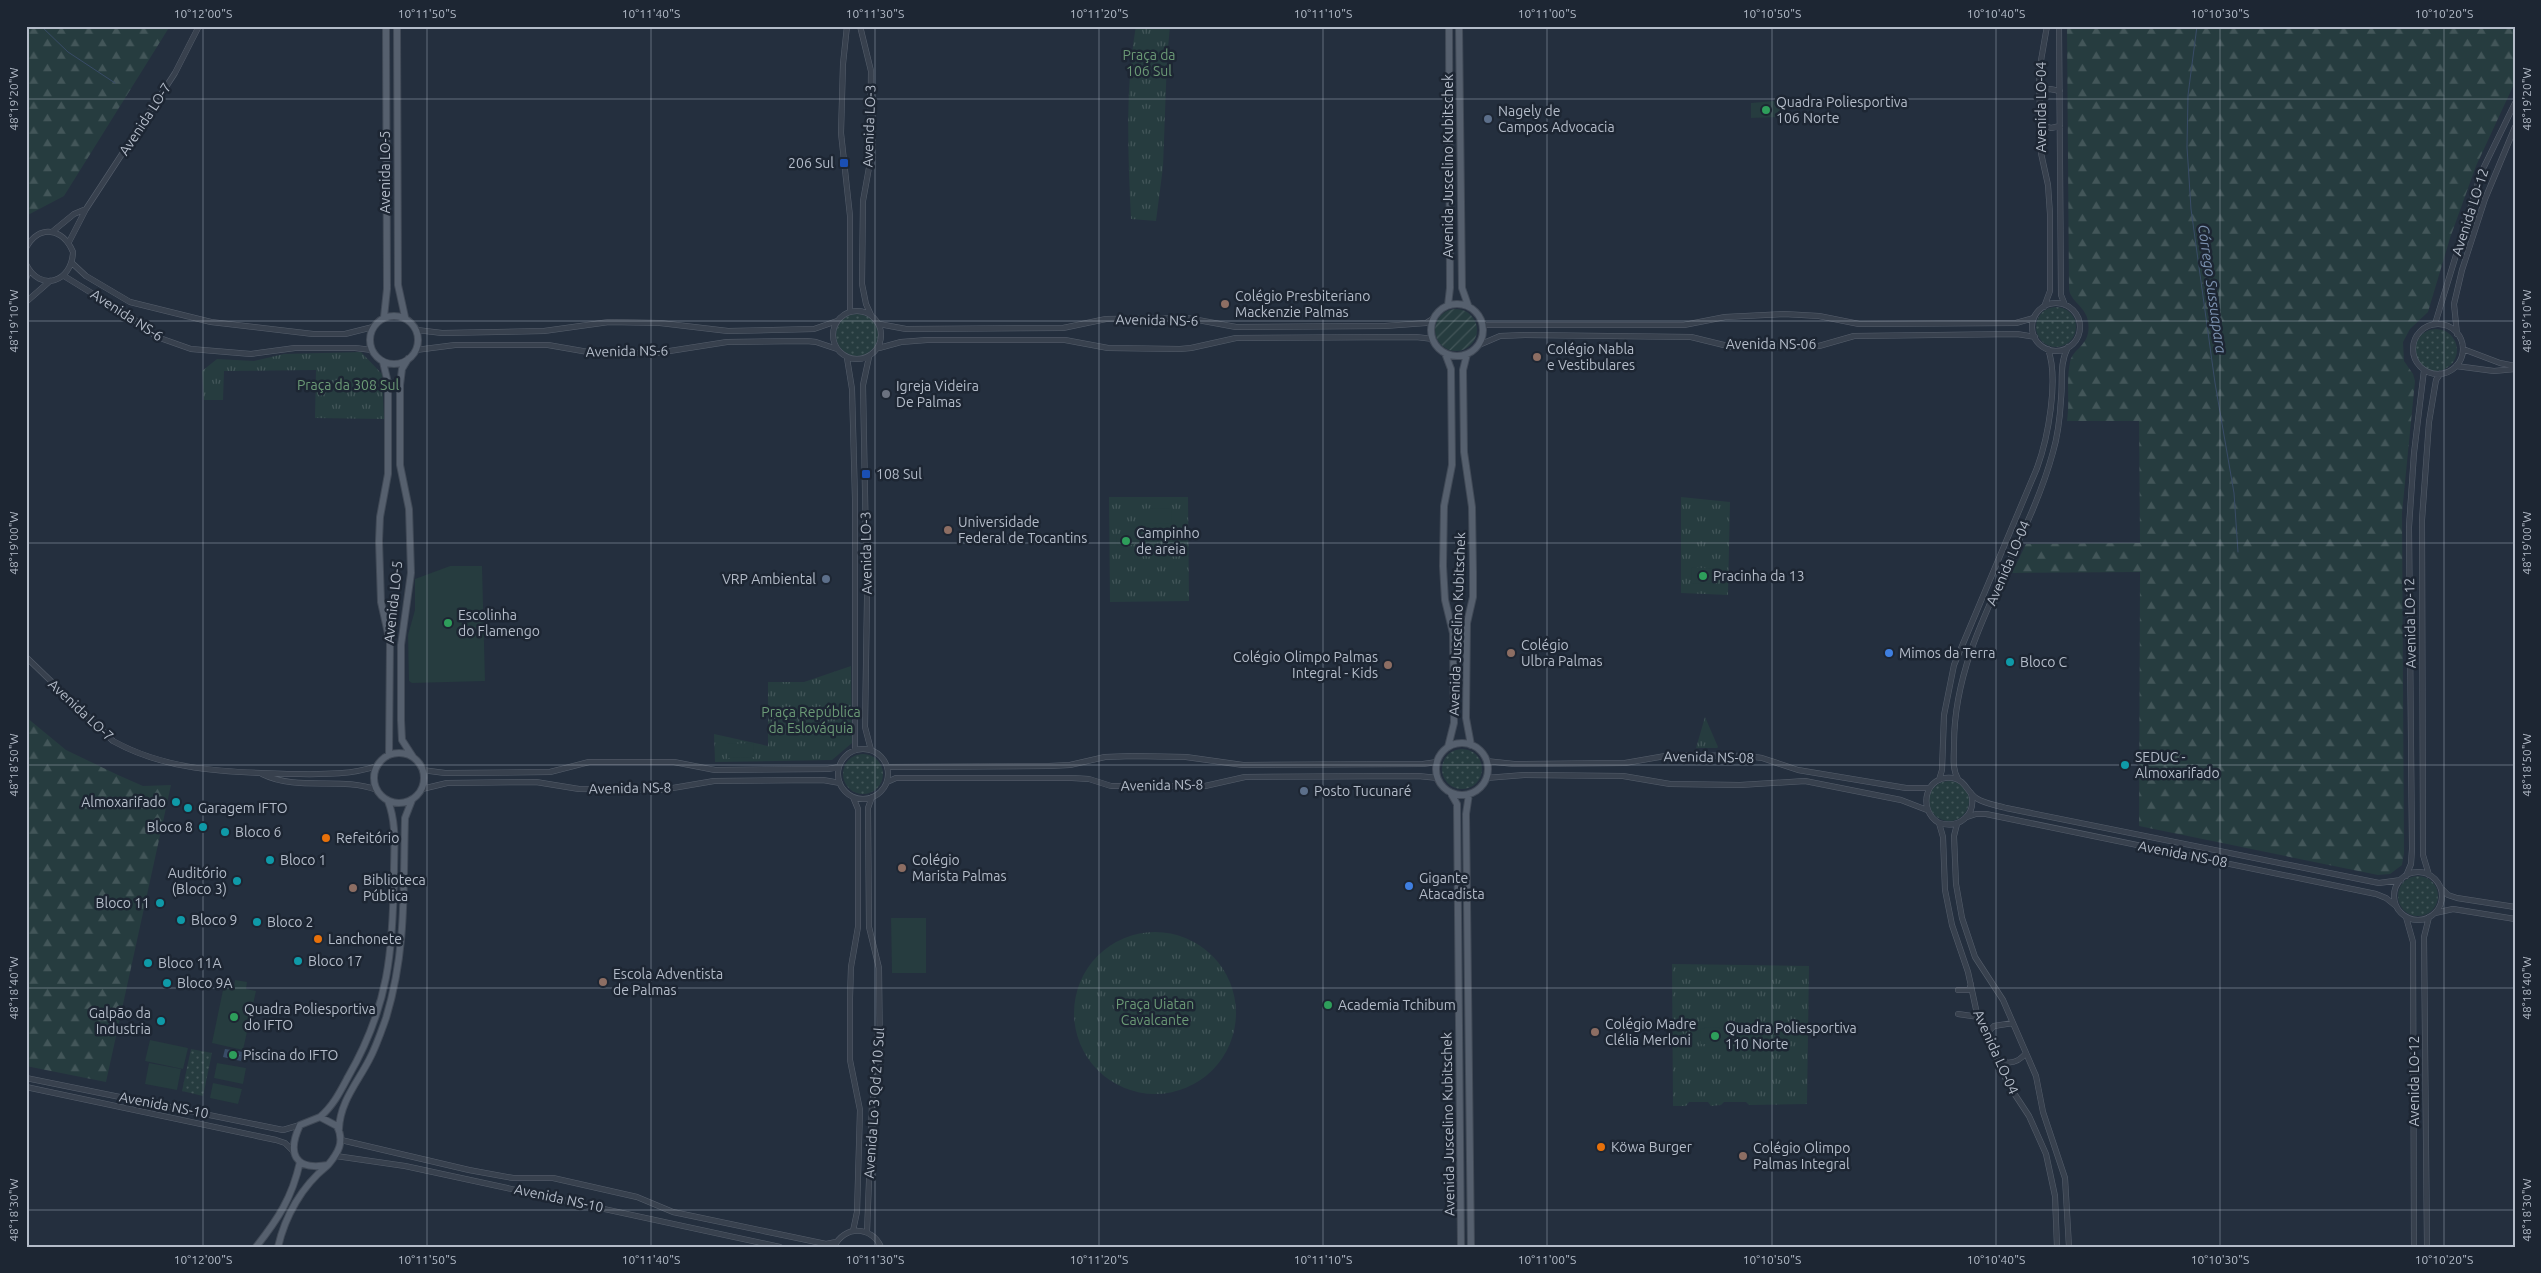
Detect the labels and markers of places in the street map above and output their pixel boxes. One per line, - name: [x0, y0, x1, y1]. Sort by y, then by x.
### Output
- place label: Quadra Poliesportiva 106 Norte: [1776, 94, 1908, 126]
- place label: Nagely de Campos Advocacia: [1498, 103, 1615, 135]
- marker: Quadra Poliesportiva 106 Norte: [1760, 104, 1772, 116]
- marker: Nagely de Campos Advocacia: [1482, 113, 1494, 125]
- place label: 206 Sul: [788, 155, 834, 171]
- marker: 206 Sul: [838, 157, 850, 169]
- place label: Colégio Presbiteriano Mackenzie Palmas: [1235, 288, 1370, 320]
- marker: Colégio Presbiteriano Mackenzie Palmas: [1219, 298, 1231, 310]
- place label: Colégio Nabla e Vestibulares: [1547, 341, 1635, 373]
- marker: Colégio Nabla e Vestibulares: [1531, 351, 1543, 363]
- place label: Igreja Videira De Palmas: [896, 378, 979, 410]
- marker: Igreja Videira De Palmas: [880, 388, 892, 400]
- place label: 108 Sul: [876, 466, 922, 482]
- marker: 108 Sul: [860, 468, 872, 480]
- place label: Universidade Federal de Tocantins: [958, 514, 1087, 546]
- marker: Universidade Federal de Tocantins: [942, 524, 954, 536]
- place label: Campinho de areia: [1136, 525, 1200, 557]
- marker: Campinho de areia: [1120, 535, 1132, 547]
- place label: Pracinha da 13: [1713, 568, 1805, 584]
- marker: Pracinha da 13: [1697, 570, 1709, 582]
- place label: VRP Ambiental: [722, 571, 816, 587]
- marker: VRP Ambiental: [820, 573, 832, 585]
- place label: Escolinha do Flamengo: [458, 607, 540, 639]
- marker: Escolinha do Flamengo: [442, 617, 454, 629]
- place label: Colégio Ulbra Palmas: [1521, 637, 1603, 669]
- place label: Mimos da Terra: [1899, 645, 1995, 661]
- marker: Colégio Ulbra Palmas: [1505, 647, 1517, 659]
- marker: Mimos da Terra: [1883, 647, 1895, 659]
- place label: Colégio Olimpo Palmas Integral - Kids: [1233, 649, 1378, 681]
- place label: Bloco C: [2020, 654, 2068, 670]
- marker: Bloco C: [2004, 656, 2016, 668]
- marker: Colégio Olimpo Palmas Integral - Kids: [1382, 659, 1394, 671]
- place label: SEDUC - Almoxarifado: [2135, 749, 2220, 781]
- marker: SEDUC - Almoxarifado: [2119, 759, 2131, 771]
- place label: Posto Tucunaré: [1314, 783, 1411, 799]
- marker: Posto Tucunaré: [1298, 785, 1310, 797]
- place label: Almoxarifado: [81, 794, 166, 810]
- marker: Almoxarifado: [170, 796, 182, 808]
- place label: Garagem IFTO: [198, 800, 288, 816]
- marker: Garagem IFTO: [182, 802, 194, 814]
- place label: Bloco 8: [146, 819, 193, 835]
- marker: Bloco 8: [197, 821, 209, 833]
- place label: Bloco 6: [235, 824, 282, 840]
- marker: Bloco 6: [219, 826, 231, 838]
- place label: Refeitório: [336, 830, 399, 846]
- marker: Refeitório: [320, 832, 332, 844]
- place label: Bloco 1: [280, 852, 327, 868]
- place label: Colégio Marista Palmas: [912, 852, 1007, 884]
- marker: Bloco 1: [264, 854, 276, 866]
- marker: Colégio Marista Palmas: [896, 862, 908, 874]
- place label: Auditório (Bloco 3): [168, 865, 227, 897]
- place label: Gigante Atacadista: [1419, 870, 1485, 902]
- place label: Biblioteca Pública: [363, 872, 426, 904]
- marker: Auditório (Bloco 3): [231, 875, 243, 887]
- marker: Gigante Atacadista: [1403, 880, 1415, 892]
- marker: Biblioteca Pública: [347, 882, 359, 894]
- place label: Bloco 11: [96, 895, 150, 911]
- marker: Bloco 11: [154, 897, 166, 909]
- place label: Bloco 9: [191, 912, 238, 928]
- marker: Bloco 9: [175, 914, 187, 926]
- place label: Bloco 2: [267, 914, 314, 930]
- marker: Bloco 2: [251, 916, 263, 928]
- place label: Lanchonete: [328, 931, 402, 947]
- marker: Lanchonete: [312, 933, 324, 945]
- place label: Bloco 17: [308, 953, 362, 969]
- place label: Bloco 11A: [158, 955, 222, 971]
- marker: Bloco 17: [292, 955, 304, 967]
- marker: Bloco 11A: [142, 957, 154, 969]
- place label: Escola Adventista de Palmas: [613, 966, 723, 998]
- place label: Bloco 9A: [177, 975, 233, 991]
- marker: Escola Adventista de Palmas: [597, 976, 609, 988]
- marker: Bloco 9A: [161, 977, 173, 989]
- place label: Academia Tchibum: [1338, 997, 1456, 1013]
- marker: Academia Tchibum: [1322, 999, 1334, 1011]
- place label: Quadra Poliesportiva do IFTO: [244, 1001, 376, 1033]
- place label: Galpão da Industria: [89, 1005, 151, 1037]
- marker: Quadra Poliesportiva do IFTO: [228, 1011, 240, 1023]
- marker: Galpão da Industria: [155, 1015, 167, 1027]
- place label: Colégio Madre Clélia Merloni: [1605, 1016, 1697, 1048]
- place label: Quadra Poliesportiva 110 Norte: [1725, 1020, 1857, 1052]
- marker: Colégio Madre Clélia Merloni: [1589, 1026, 1601, 1038]
- marker: Quadra Poliesportiva 110 Norte: [1709, 1030, 1721, 1042]
- place label: Piscina do IFTO: [243, 1047, 338, 1063]
- marker: Piscina do IFTO: [227, 1049, 239, 1061]
- place label: Köwa Burger: [1611, 1139, 1693, 1155]
- place label: Colégio Olimpo Palmas Integral: [1753, 1140, 1850, 1172]
- marker: Köwa Burger: [1595, 1141, 1607, 1153]
- marker: Colégio Olimpo Palmas Integral: [1737, 1150, 1749, 1162]

